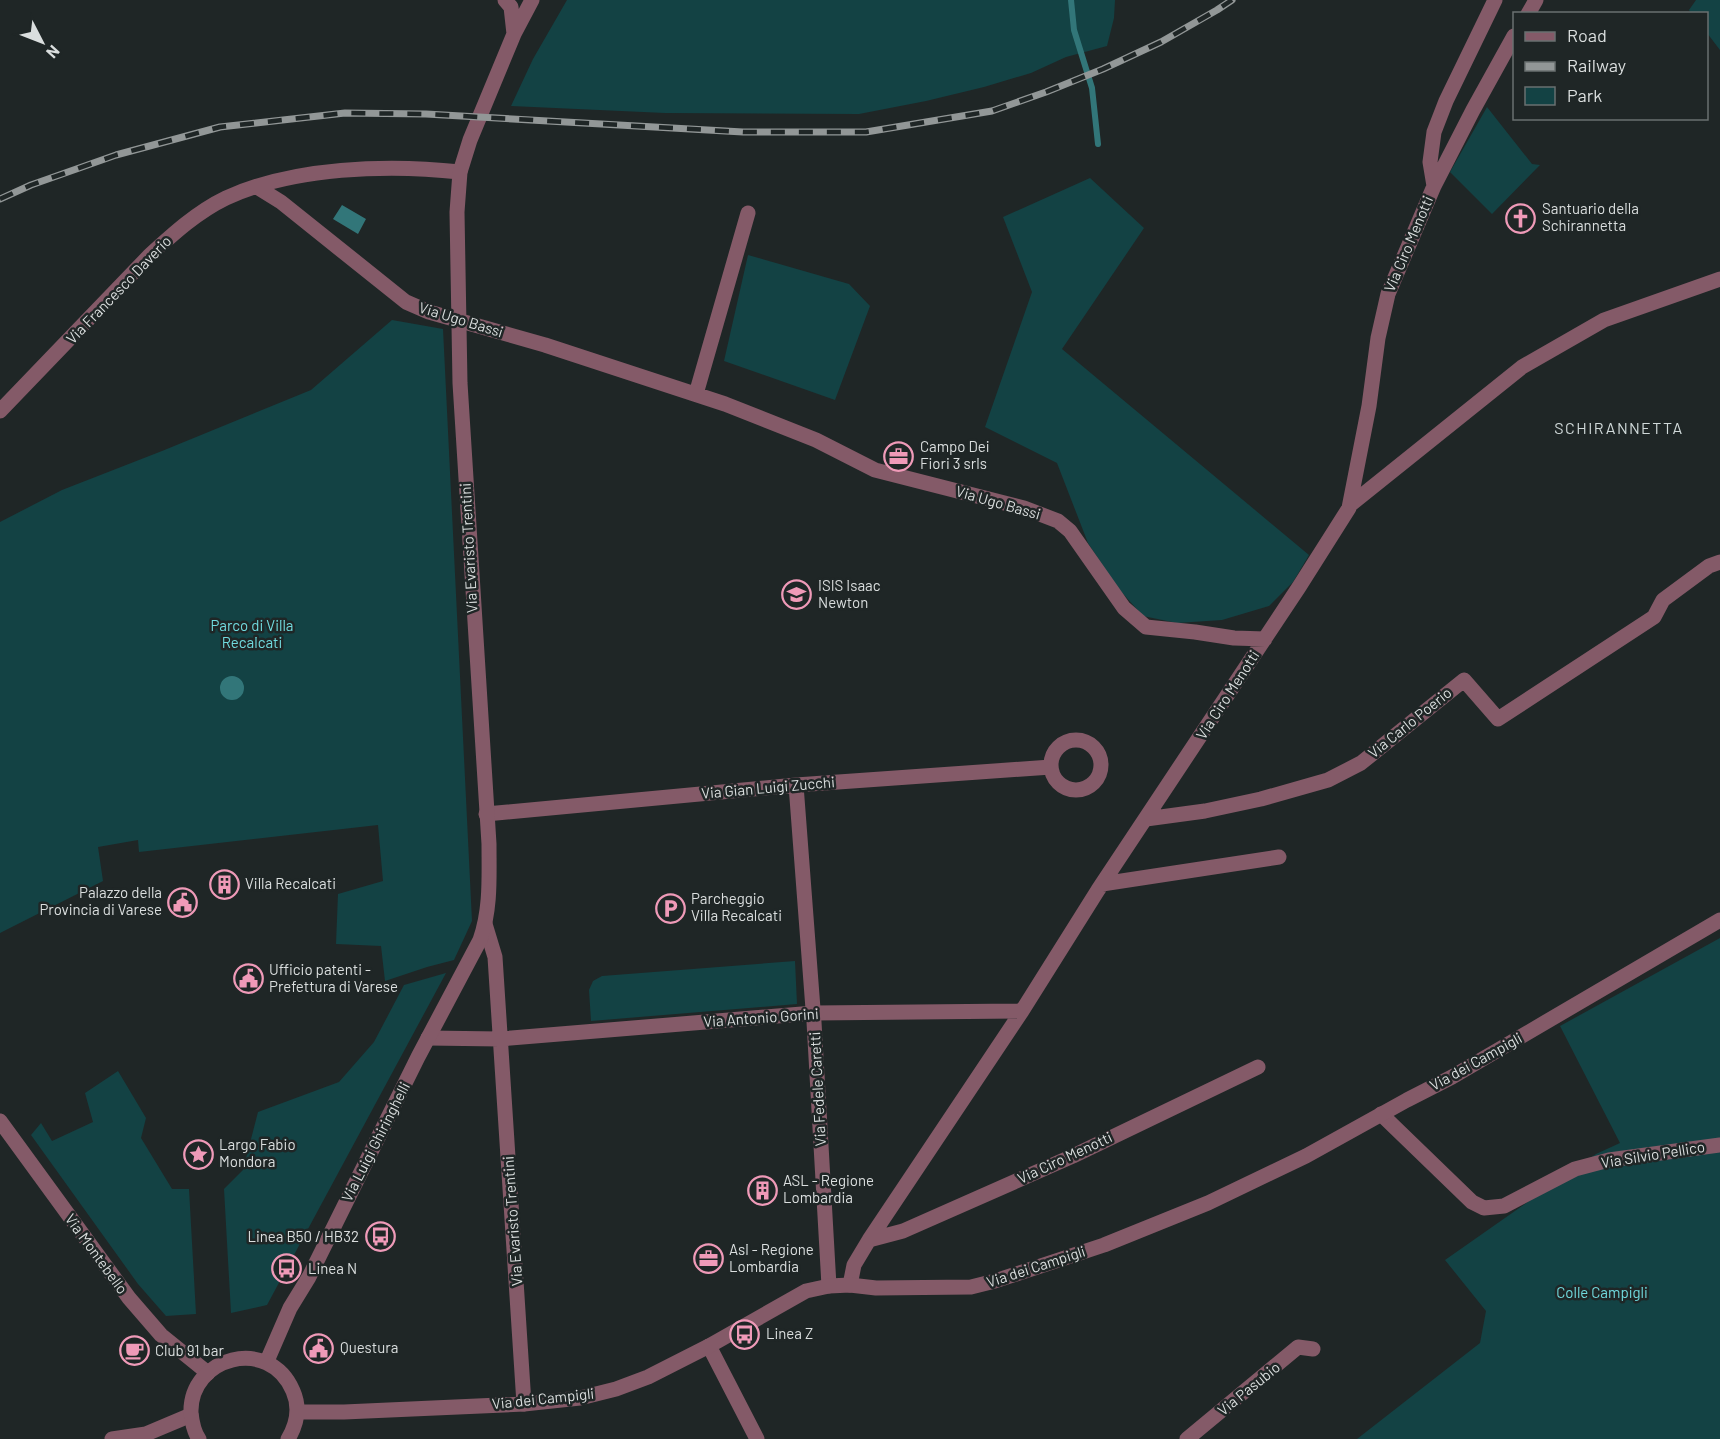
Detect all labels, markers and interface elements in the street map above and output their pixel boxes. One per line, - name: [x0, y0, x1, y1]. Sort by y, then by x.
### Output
- north arrow: [12, 12, 72, 72]
- legend: [1513, 12, 1708, 120]
- text: Road: [1567, 24, 1607, 46]
- text: N: [43, 42, 64, 63]
- text: Railway: [1567, 54, 1626, 76]
- text: Park: [1567, 84, 1602, 106]
- street label: Via Ciro Menotti: [1380, 193, 1436, 294]
- place label: Santuario della Schirannetta: [1542, 199, 1639, 234]
- church icon: Santuario della Schirannetta: [1505, 202, 1537, 234]
- street label: Via Francesco Daverio: [62, 231, 175, 347]
- street label: Via Ugo Bassi: [417, 298, 506, 340]
- district label: SCHIRANNETTA: [1554, 418, 1684, 437]
- place label: Campo Dei Fiori 3 srls: [920, 437, 990, 472]
- office icon: Campo Dei Fiori 3 srls: [883, 440, 915, 472]
- street label: Via Ugo Bassi: [954, 481, 1043, 523]
- street label: Via Evaristo Trentini: [456, 483, 480, 614]
- place label: ISIS Isaac Newton: [818, 576, 881, 611]
- school or university icon: ISIS Isaac Newton: [781, 579, 813, 611]
- park label: Parco di Villa Recalcati: [210, 616, 294, 651]
- street label: Via Ciro Menotti: [1192, 647, 1263, 742]
- street label: Via Carlo Poerio: [1364, 683, 1455, 761]
- street label: Via Gian Luigi Zucchi: [700, 772, 835, 802]
- building icon: Villa Recalcati: [208, 868, 240, 900]
- place label: Villa Recalcati: [245, 874, 336, 892]
- place label: Palazzo della Provincia di Varese: [39, 883, 162, 918]
- public building icon: Palazzo della Provincia di Varese: [167, 886, 199, 918]
- place label: Parcheggio Villa Recalcati: [691, 889, 782, 924]
- parking icon: Parcheggio Villa Recalcati: [654, 892, 686, 924]
- place label: Ufficio patenti - Prefettura di Varese: [269, 960, 398, 995]
- public building icon: Ufficio patenti - Prefettura di Varese: [232, 963, 264, 995]
- street label: Via Antonio Gorini: [703, 1004, 819, 1030]
- street label: Via dei Campigli: [1426, 1028, 1525, 1094]
- street label: Via Fedele Caretti: [805, 1031, 829, 1147]
- street label: Via Luigi Ghiringhelli: [337, 1079, 413, 1204]
- street label: Via Ciro Menotti: [1014, 1127, 1115, 1187]
- place label: Largo Fabio Mondora: [219, 1135, 296, 1170]
- street label: Via Silvio Pellico: [1600, 1137, 1706, 1171]
- place icon: Largo Fabio Mondora: [182, 1138, 214, 1170]
- street label: Via Evaristo Trentini: [498, 1155, 526, 1287]
- place label: ASL - Regione Lombardia: [783, 1171, 874, 1206]
- building icon: ASL - Regione Lombardia: [746, 1174, 778, 1206]
- street label: Via Montebello: [62, 1210, 132, 1297]
- bus stop icon: Linea B50 / HB32: [364, 1221, 396, 1253]
- place label: Linea B50 / HB32: [248, 1227, 359, 1245]
- place label: Asl - Regione Lombardia: [729, 1240, 814, 1275]
- street label: Via dei Campigli: [984, 1242, 1087, 1290]
- office icon: Asl - Regione Lombardia: [692, 1243, 724, 1275]
- bus stop icon: Linea N: [271, 1253, 303, 1285]
- place label: Linea N: [308, 1259, 357, 1277]
- park label: Colle Campigli: [1556, 1283, 1648, 1301]
- bus stop icon: Linea Z: [729, 1318, 761, 1350]
- place label: Linea Z: [766, 1324, 813, 1342]
- public building icon: Questura: [303, 1332, 335, 1364]
- cafe icon: Club 91 bar: [118, 1335, 150, 1367]
- place label: Questura: [340, 1338, 398, 1356]
- place label: Club 91 bar: [155, 1341, 224, 1359]
- street label: Via Pasubio: [1213, 1358, 1283, 1419]
- street label: Via dei Campigli: [491, 1384, 595, 1412]

